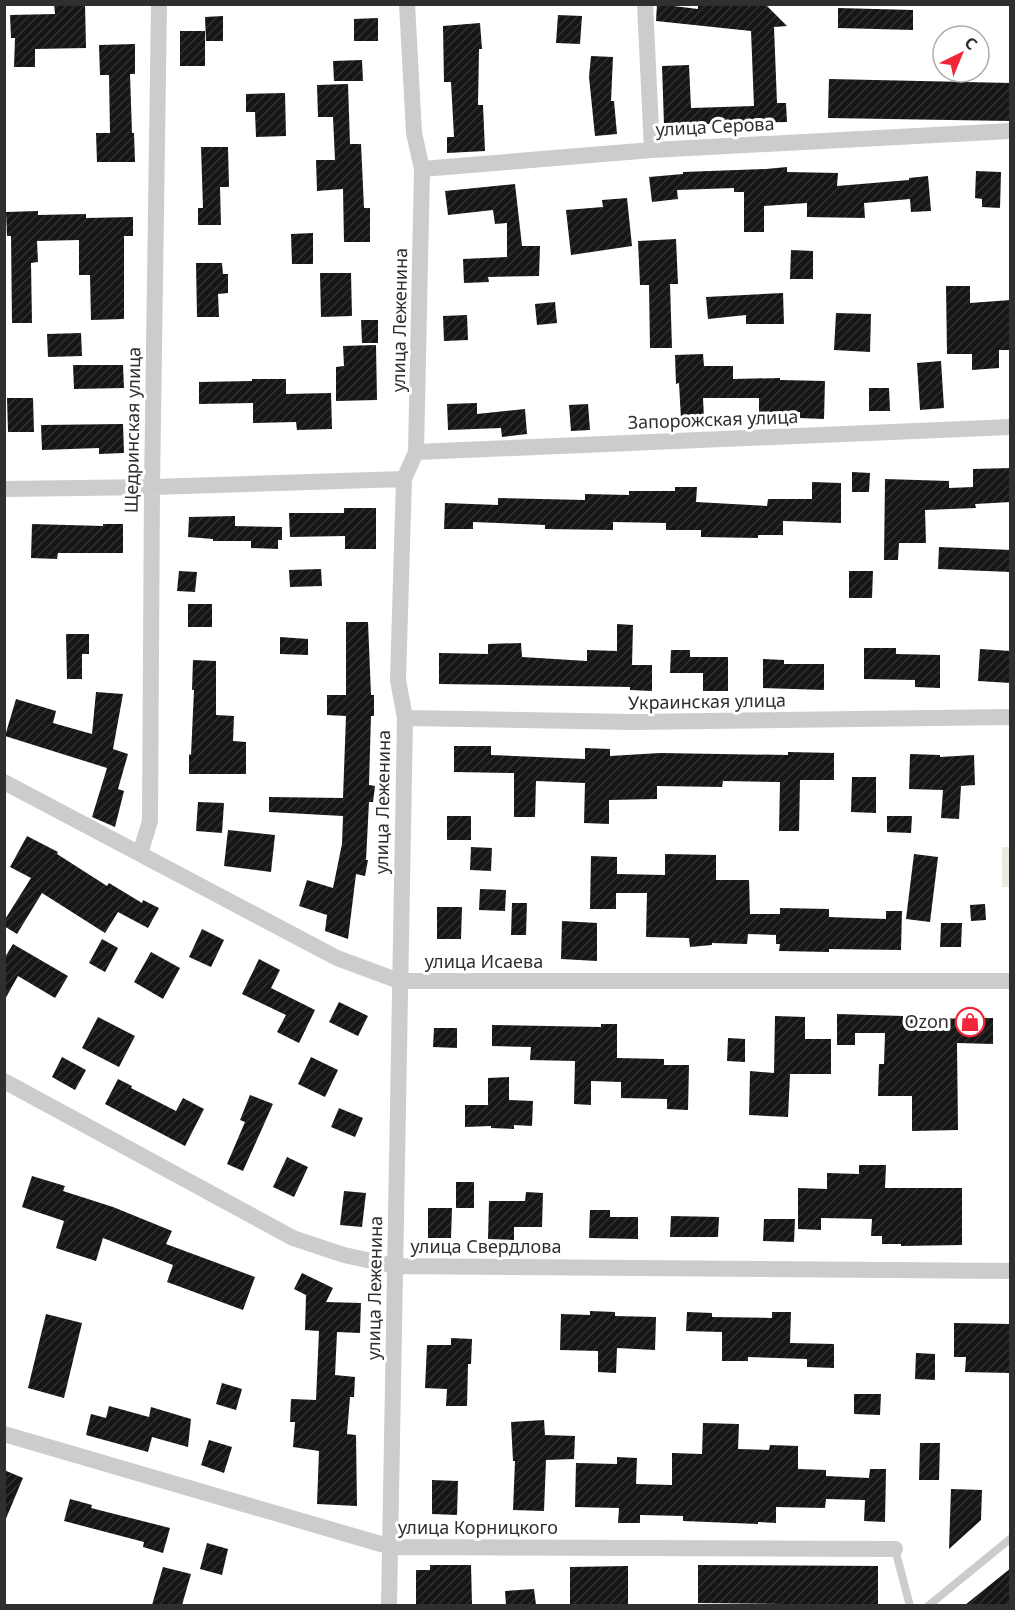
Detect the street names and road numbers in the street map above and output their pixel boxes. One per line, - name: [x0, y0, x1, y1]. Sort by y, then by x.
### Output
- street label: улица Серова: [655, 111, 775, 141]
- street label: улица Леженина: [386, 248, 412, 392]
- street label: Щедринская улица: [119, 347, 145, 513]
- street label: Запорожская улица: [627, 404, 799, 434]
- street label: Украинская улица: [628, 688, 786, 714]
- street label: улица Леженина: [369, 730, 395, 874]
- street label: улица Исаева: [425, 949, 543, 973]
- street label: улица Леженина: [361, 1216, 387, 1360]
- street label: улица Свердлова: [411, 1234, 561, 1258]
- street label: улица Корницкого: [398, 1515, 558, 1539]

